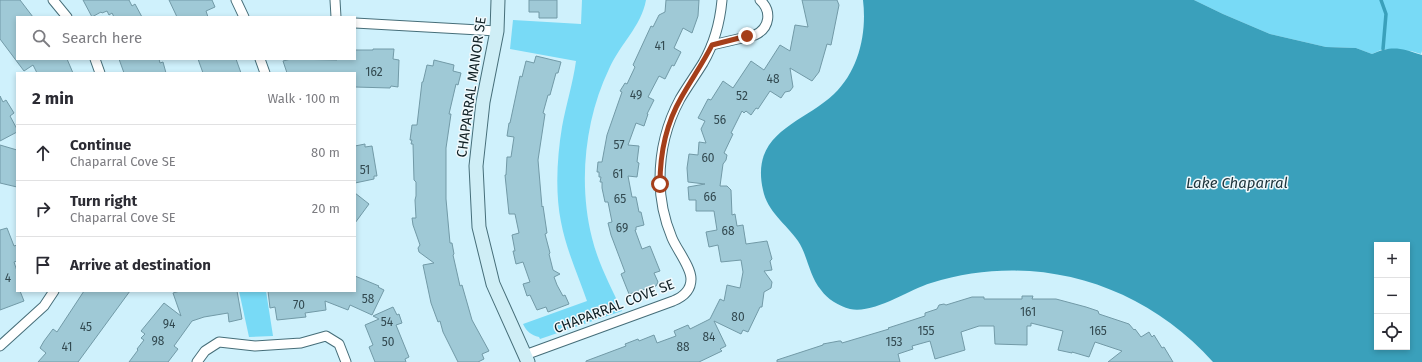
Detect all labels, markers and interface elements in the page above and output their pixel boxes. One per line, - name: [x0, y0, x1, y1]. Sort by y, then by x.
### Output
- search box: [16, 16, 356, 60]
- street label: CHAPARRAL MANOR SE: [453, 16, 490, 158]
- icon: search: [30, 27, 52, 49]
- route end: [738, 27, 756, 45]
- text: Search here: [62, 29, 142, 47]
- house number: 41: [655, 39, 665, 53]
- house number: 162: [365, 65, 383, 79]
- house number: 48: [767, 72, 780, 86]
- text: 2 min: [32, 88, 74, 109]
- house number: 49: [630, 88, 642, 102]
- house number: 52: [736, 89, 748, 103]
- text: Walk · 100 m: [268, 91, 340, 106]
- house number: 56: [714, 113, 726, 127]
- text: Continue: [70, 136, 131, 154]
- house number: 57: [613, 138, 625, 152]
- icon: ahead: [32, 142, 54, 164]
- text: 80 m: [311, 145, 340, 160]
- house number: 60: [701, 151, 715, 165]
- text: Chaparral Cove SE: [70, 154, 176, 169]
- house number: 51: [360, 163, 370, 177]
- house number: 61: [612, 167, 624, 181]
- water label: Lake Chaparral: [1186, 174, 1288, 192]
- route start: [651, 175, 669, 193]
- house number: 66: [704, 190, 716, 204]
- text: Turn right: [70, 192, 137, 210]
- house number: 65: [614, 192, 626, 206]
- icon: right: [32, 198, 54, 220]
- text: 20 m: [312, 201, 340, 216]
- text: Chaparral Cove SE: [70, 210, 176, 225]
- house number: 69: [616, 221, 628, 235]
- house number: 68: [721, 224, 735, 238]
- map controls: [1374, 242, 1410, 350]
- button: +: [1374, 242, 1410, 278]
- icon: arrive: [32, 254, 54, 276]
- text: Arrive at destination: [70, 256, 211, 274]
- house number: 4: [5, 271, 12, 285]
- street label: CHAPARRAL COVE SE: [552, 276, 677, 337]
- button: −: [1374, 278, 1410, 314]
- house number: 58: [362, 292, 375, 306]
- house number: 70: [293, 298, 305, 312]
- house number: 161: [1020, 305, 1036, 319]
- house number: 80: [731, 310, 745, 324]
- button: locate: [1374, 314, 1410, 350]
- house number: 54: [381, 315, 394, 329]
- house number: 94: [163, 317, 176, 331]
- house number: 45: [80, 320, 92, 334]
- house number: 155: [917, 324, 935, 338]
- house number: 165: [1089, 324, 1107, 338]
- house number: 84: [703, 330, 716, 344]
- house number: 98: [152, 334, 165, 348]
- house number: 50: [382, 335, 395, 349]
- house number: 153: [885, 335, 903, 349]
- house number: 41: [62, 340, 72, 354]
- house number: 88: [676, 340, 690, 354]

